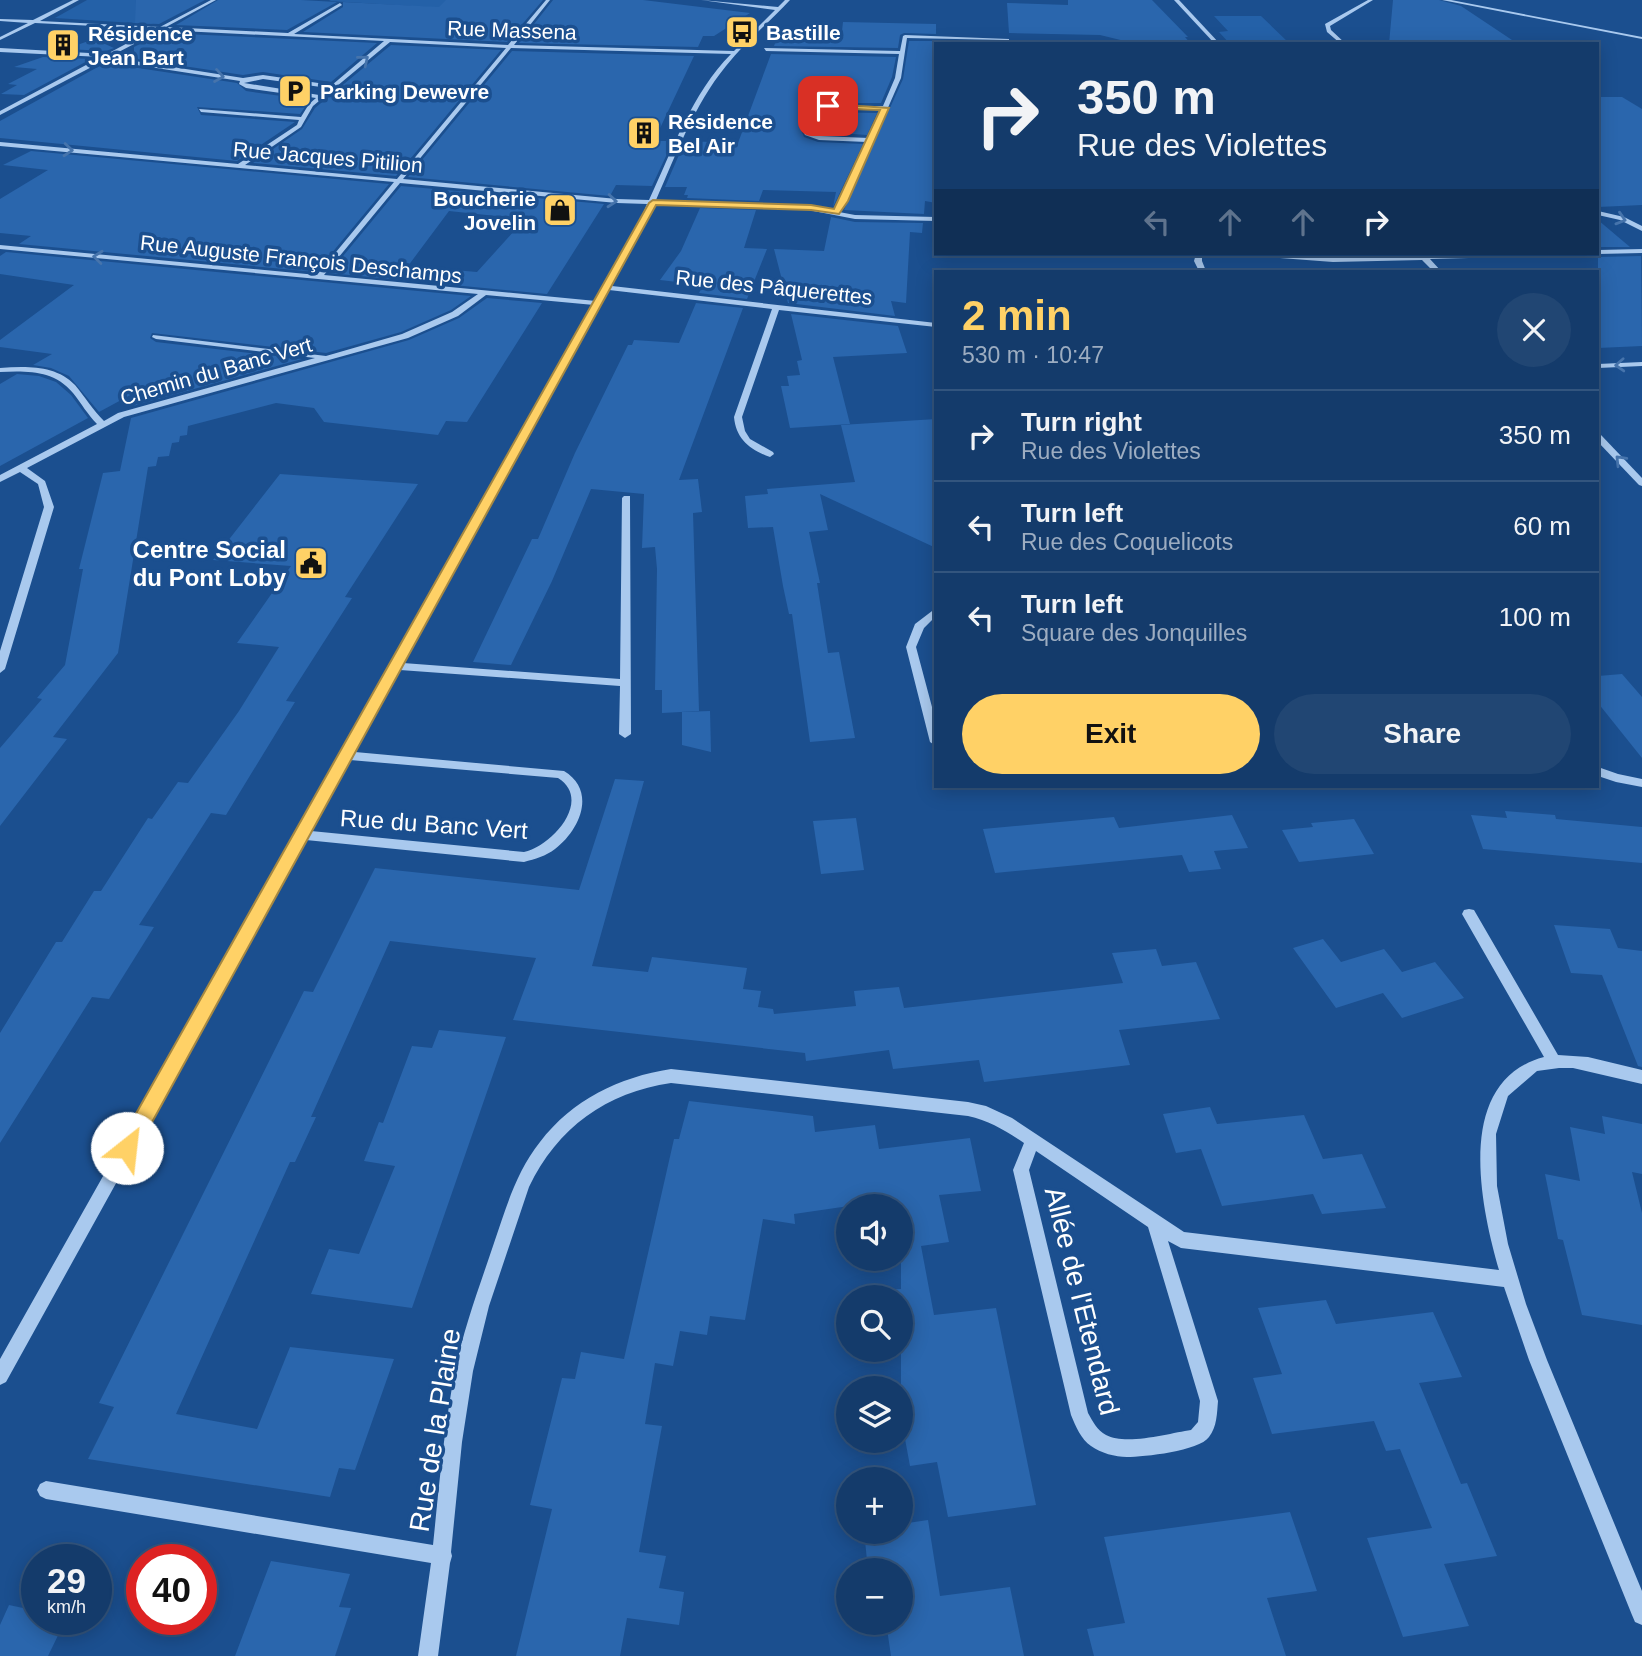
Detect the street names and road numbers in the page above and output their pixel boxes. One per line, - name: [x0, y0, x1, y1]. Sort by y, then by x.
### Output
- street label: Rue Massena: [447, 16, 577, 44]
- street label: Rue Jacques Pitilion: [232, 137, 424, 177]
- street label: Rue Auguste François Deschamps: [139, 231, 463, 287]
- street label: Rue des Pâquerettes: [675, 265, 873, 309]
- street label: Chemin du Banc Vert: [117, 333, 315, 409]
- street label: Rue du Banc Vert: [339, 804, 529, 844]
- street label: Allée de l'Etendard: [1039, 1184, 1125, 1418]
- street label: Rue de la Plaine: [404, 1326, 466, 1534]

